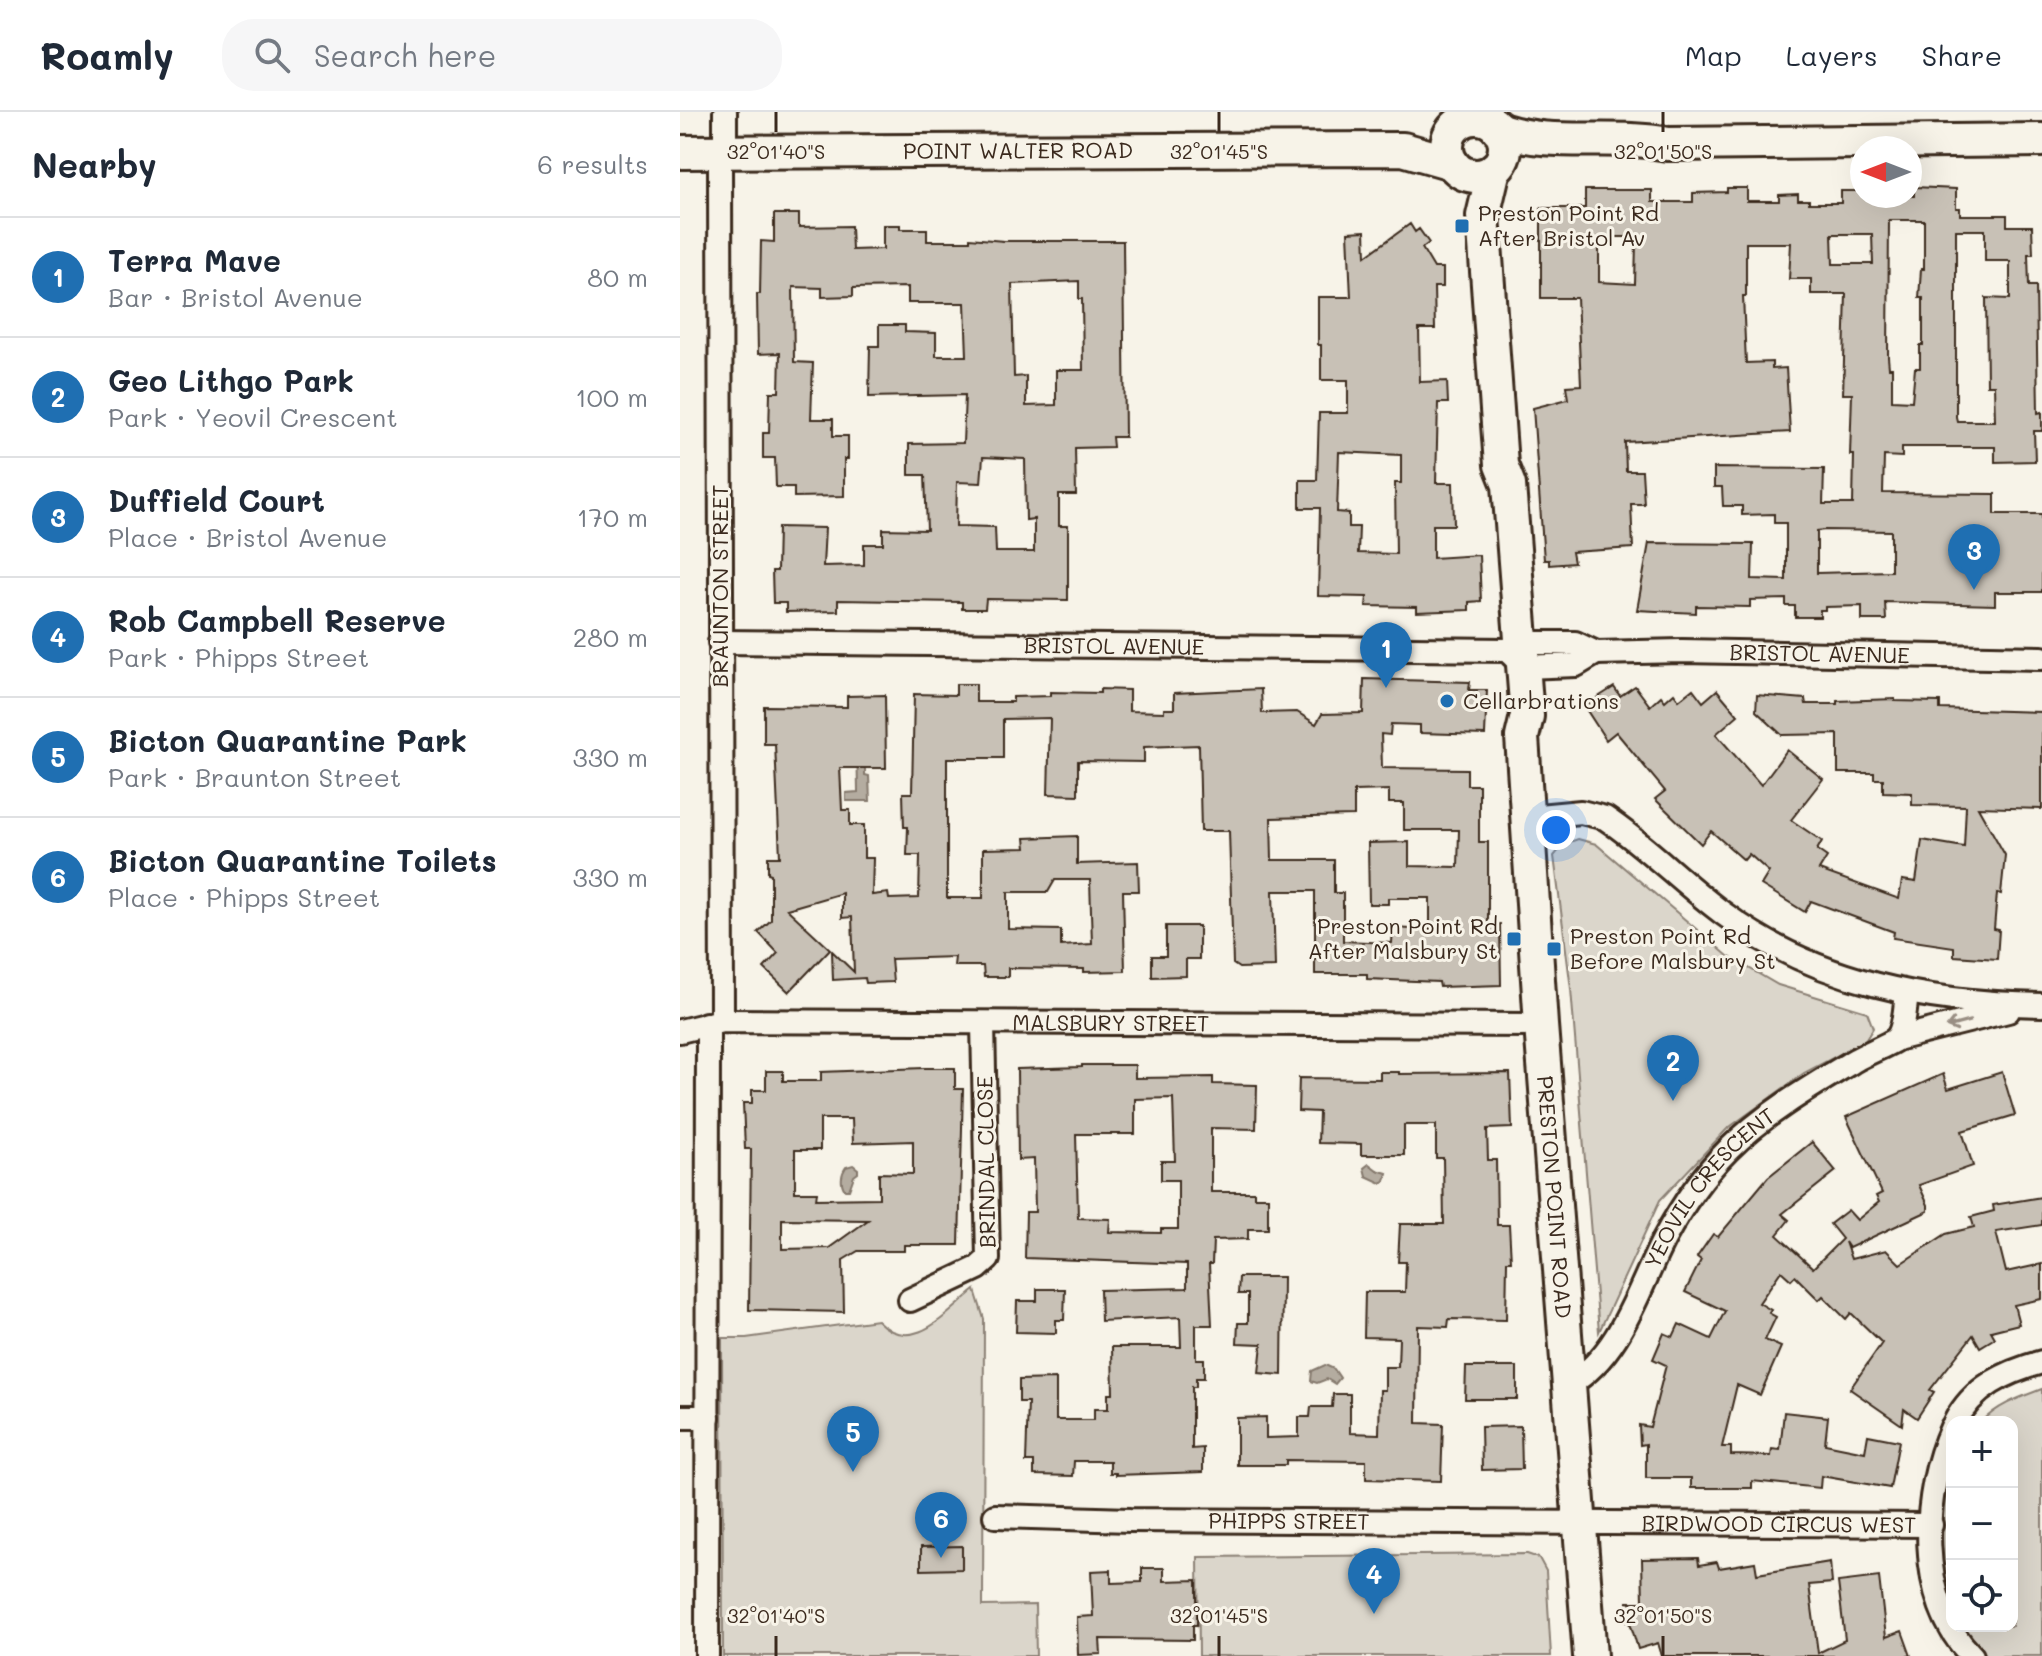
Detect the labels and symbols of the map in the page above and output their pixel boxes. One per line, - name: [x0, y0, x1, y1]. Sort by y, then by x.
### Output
- street label: POINT WALTER ROAD: [903, 135, 1133, 165]
- north arrow: [1850, 136, 1922, 208]
- text: 32°01'40"S: [727, 138, 825, 164]
- text: 32°01'45"S: [1170, 138, 1268, 164]
- text: 32°01'50"S: [1614, 138, 1712, 164]
- place label: Preston Point Rd After Bristol Av: [1478, 198, 1659, 252]
- marker: Preston Point Rd After Bristol Av: [1453, 217, 1471, 235]
- street label: BRAUNTON STREET: [705, 484, 734, 688]
- pin: 3: [1948, 524, 2000, 590]
- pin: 1: [1360, 622, 1412, 688]
- street label: BRISTOL AVENUE: [1024, 630, 1204, 661]
- street label: BRISTOL AVENUE: [1729, 637, 1910, 669]
- place label: Cellarbrations: [1463, 686, 1619, 715]
- marker: Cellarbrations: [1438, 692, 1456, 710]
- your location: [1536, 810, 1576, 850]
- place label: Preston Point Rd After Malsbury St: [1308, 911, 1498, 965]
- place label: Preston Point Rd Before Malsbury St: [1570, 921, 1776, 975]
- marker: Preston Point Rd After Malsbury St: [1505, 930, 1523, 948]
- marker: Preston Point Rd Before Malsbury St: [1545, 940, 1563, 958]
- street label: MALSBURY STREET: [1012, 1007, 1209, 1037]
- one-way arrow: [1946, 1017, 1972, 1032]
- pin: 2: [1647, 1035, 1699, 1101]
- street label: PRESTON POINT ROAD: [1531, 1075, 1579, 1320]
- street label: BRINDAL CLOSE: [969, 1076, 1002, 1248]
- street label: YEOVIL CRESCENT: [1637, 1101, 1780, 1273]
- pin: 5: [827, 1406, 879, 1472]
- pin: 6: [915, 1492, 967, 1558]
- street label: PHIPPS STREET: [1208, 1505, 1370, 1535]
- street label: BIRDWOOD CIRCUS WEST: [1641, 1508, 1916, 1539]
- pin: 4: [1348, 1548, 1400, 1614]
- text: 32°01'40"S: [727, 1602, 825, 1628]
- text: 32°01'45"S: [1170, 1602, 1268, 1628]
- text: 32°01'50"S: [1614, 1602, 1712, 1628]

